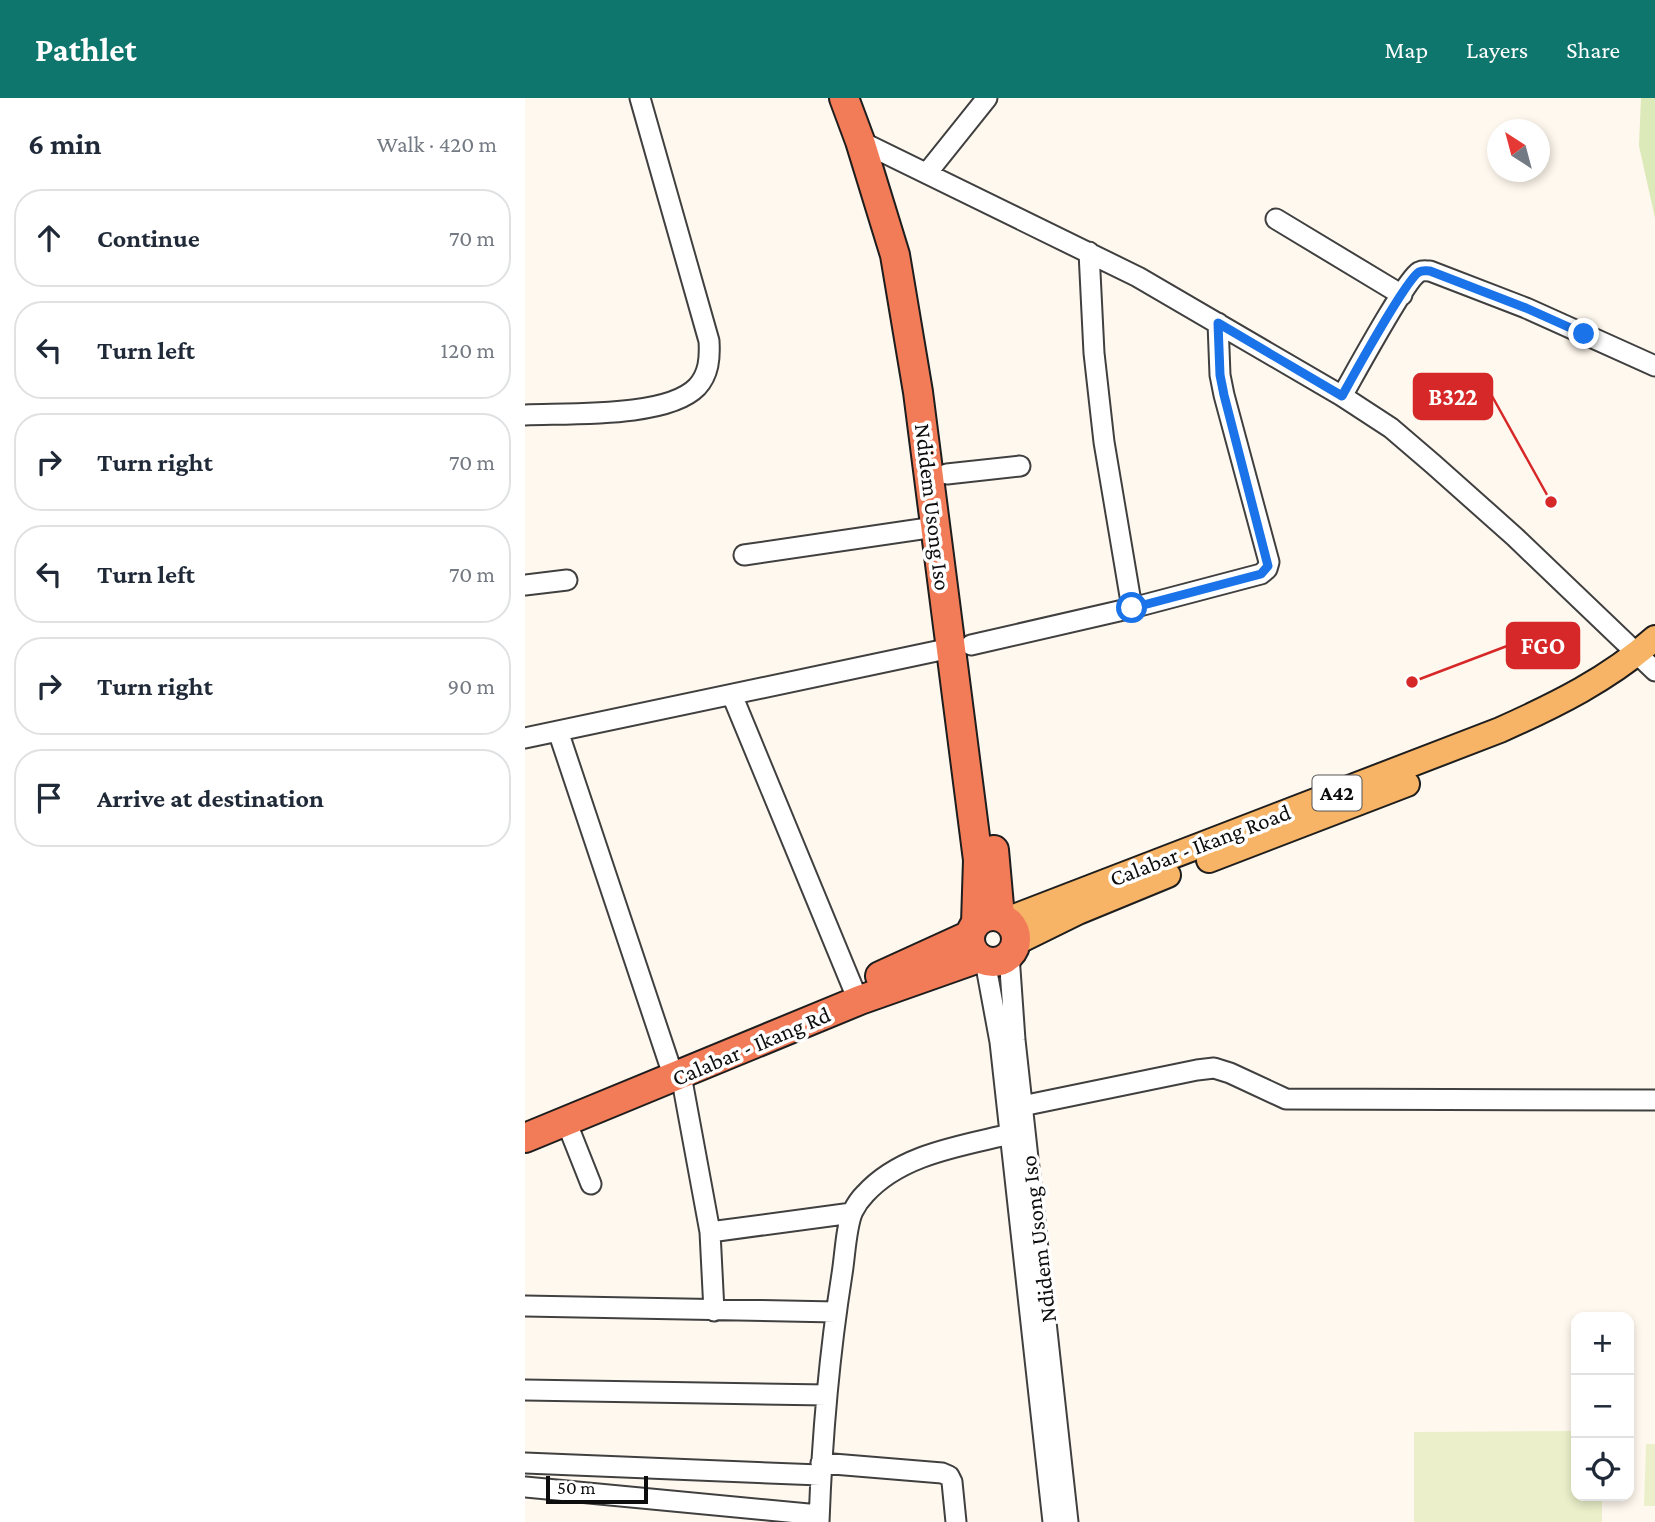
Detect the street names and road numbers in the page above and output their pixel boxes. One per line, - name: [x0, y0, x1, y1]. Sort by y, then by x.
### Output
- street label: Ndidem Usong Iso: [910, 422, 956, 592]
- road number: A42: [1313, 776, 1361, 810]
- street label: Calabar - Ikang Road: [1106, 799, 1294, 891]
- street label: Calabar - Ikang Rd: [668, 1001, 834, 1091]
- street label: Ndidem Usong Iso: [1015, 1154, 1061, 1324]

